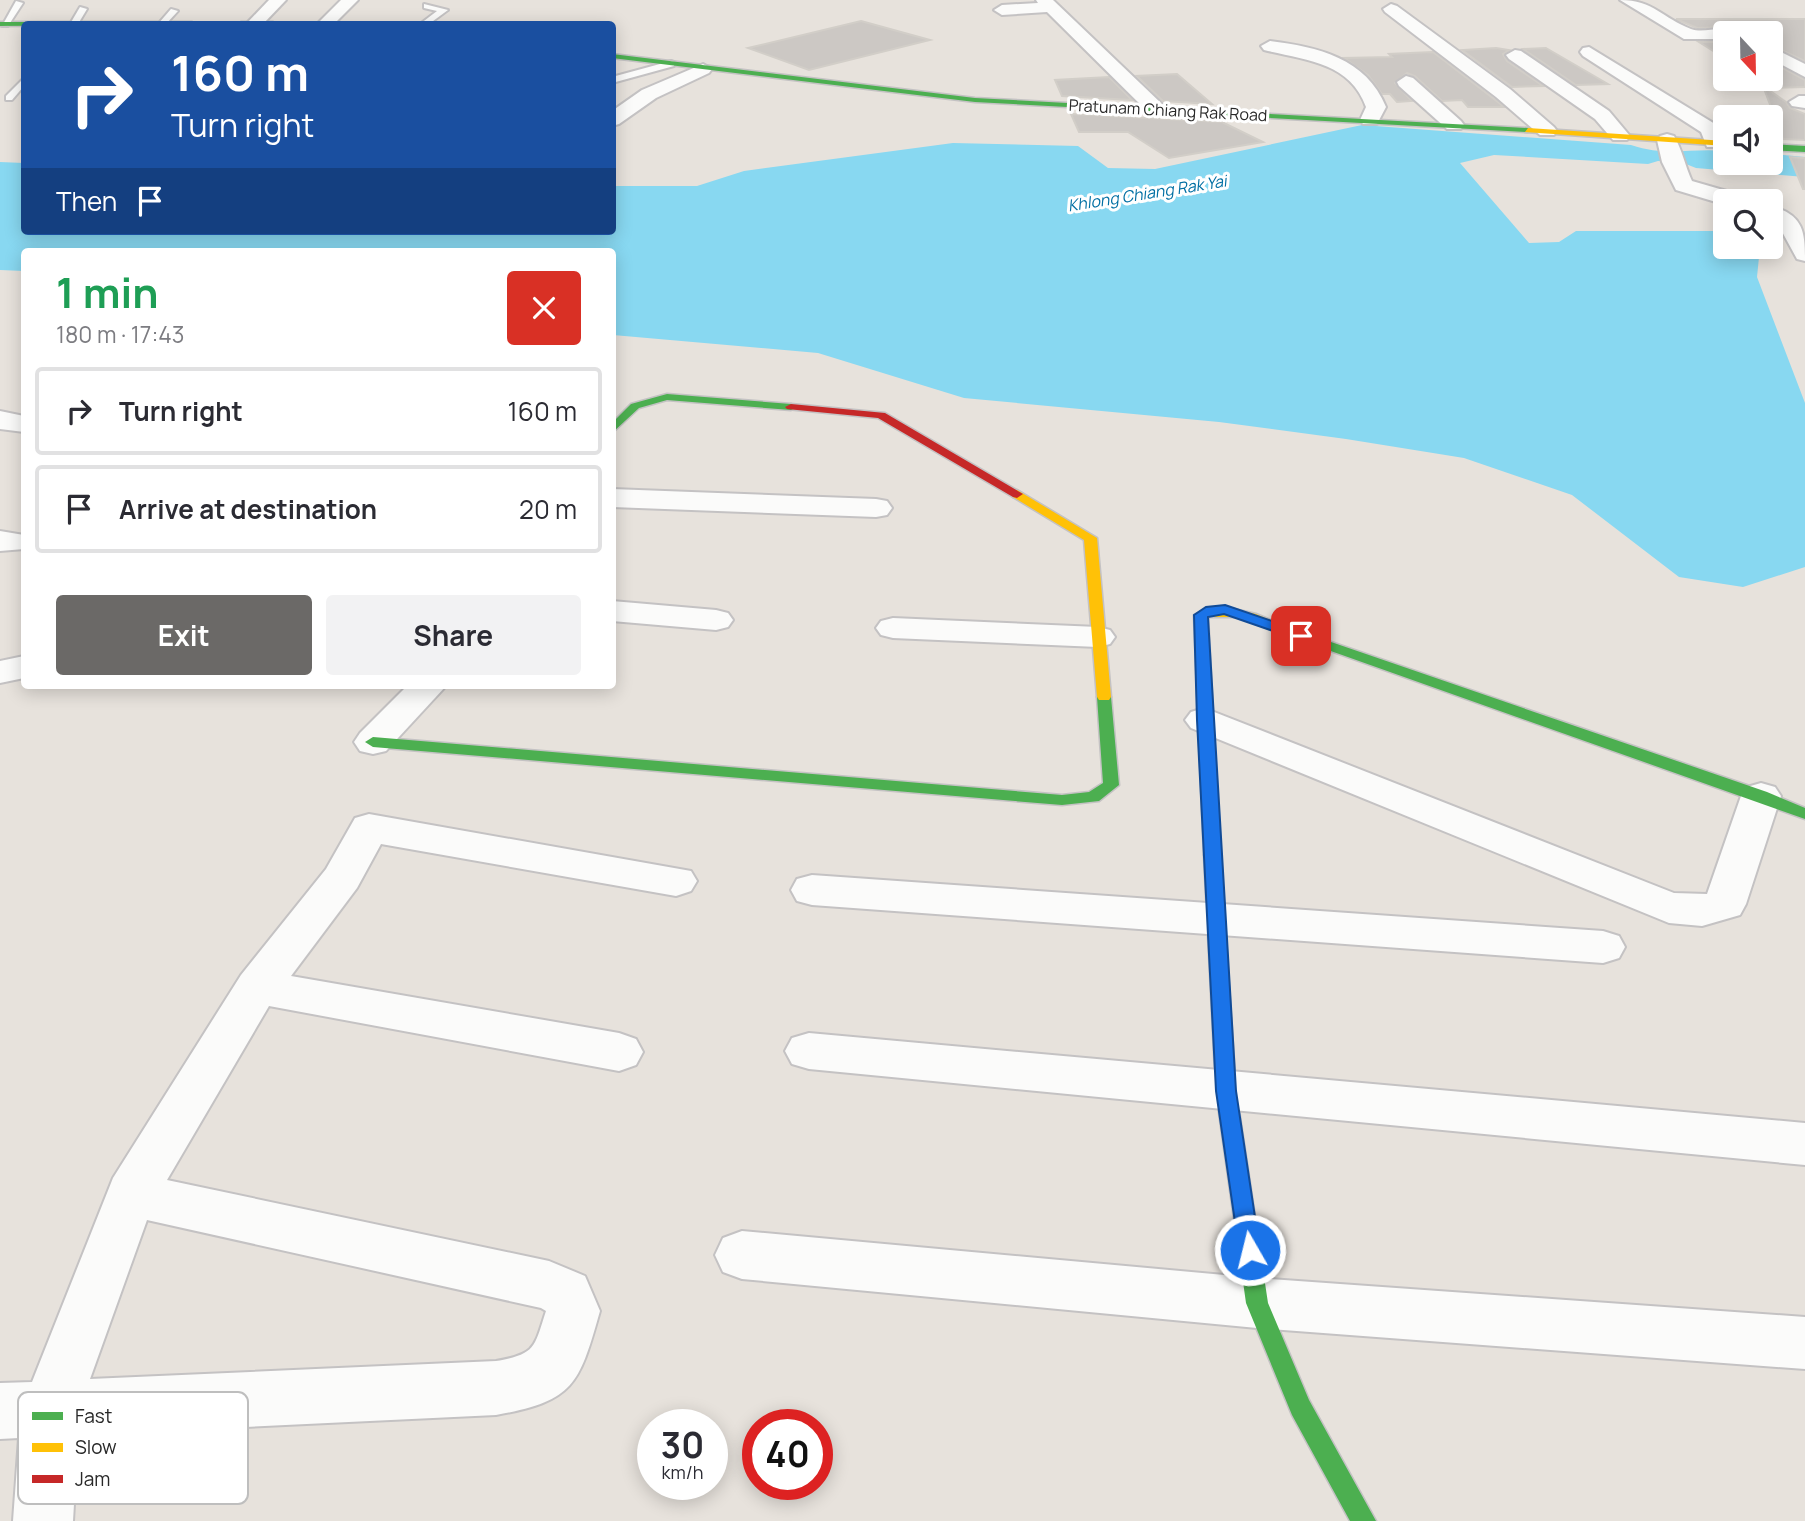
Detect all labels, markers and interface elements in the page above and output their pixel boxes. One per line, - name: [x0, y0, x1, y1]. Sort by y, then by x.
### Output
- north arrow: [1713, 21, 1783, 91]
- map controls: [1713, 21, 1783, 259]
- text: 160 m: [171, 39, 309, 106]
- icon: right: [56, 49, 147, 140]
- street label: Pratunam Chiang Rak Road: [1068, 94, 1268, 126]
- text: Turn right: [171, 103, 314, 147]
- button: sound: [1713, 105, 1783, 175]
- water label: Khlong Chiang Rak Yai: [1066, 169, 1230, 216]
- icon: arrive: [131, 182, 169, 220]
- text: Then: [56, 183, 117, 219]
- button: search: [1713, 189, 1783, 259]
- text: 1 min: [56, 263, 159, 321]
- button: close: [507, 271, 581, 345]
- text: 180 m · 17:43: [56, 318, 185, 350]
- icon: right: [60, 392, 98, 430]
- text: Turn right: [119, 393, 243, 429]
- text: 160 m: [508, 393, 577, 429]
- icon: arrive: [60, 490, 98, 528]
- text: Arrive at destination: [119, 491, 377, 527]
- text: 20 m: [519, 491, 577, 527]
- button: Exit: [56, 595, 312, 675]
- button: Share: [326, 595, 581, 675]
- pin: [1271, 606, 1331, 666]
- icon: arrive: [1282, 617, 1320, 655]
- position arrow: [1213, 1213, 1287, 1287]
- legend: [18, 1392, 248, 1504]
- text: Fast: [75, 1403, 112, 1429]
- speed limit sign: 40: [742, 1409, 833, 1500]
- text: 30: [661, 1421, 704, 1469]
- text: Slow: [75, 1434, 117, 1460]
- text: km/h: [662, 1460, 703, 1484]
- text: Jam: [75, 1466, 110, 1492]

